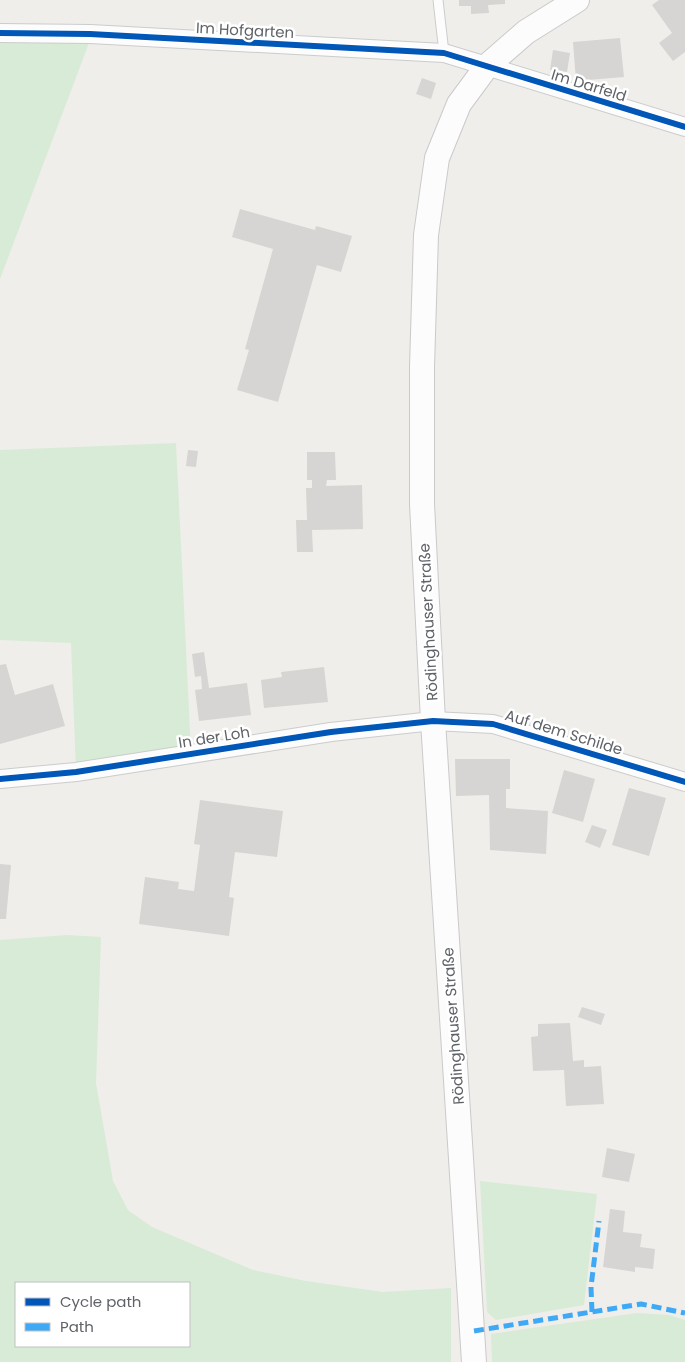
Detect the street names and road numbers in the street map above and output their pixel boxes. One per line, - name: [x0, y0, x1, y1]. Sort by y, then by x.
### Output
- street label: Im Hofgarten: [195, 17, 295, 43]
- street label: Im Darfeld: [549, 64, 629, 106]
- street label: Rödinghauser Straße: [413, 543, 443, 701]
- street label: Auf dem Schilde: [503, 704, 625, 760]
- street label: In der Loh: [177, 721, 251, 753]
- street label: Rödinghauser Straße: [437, 947, 469, 1105]

